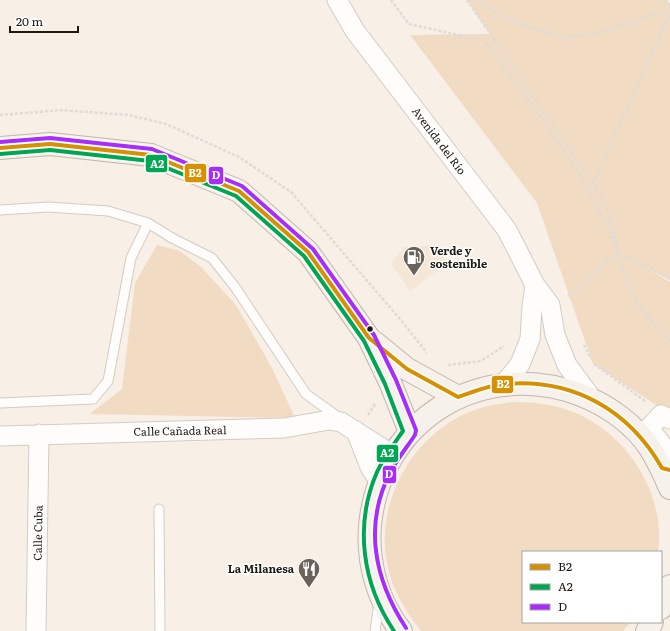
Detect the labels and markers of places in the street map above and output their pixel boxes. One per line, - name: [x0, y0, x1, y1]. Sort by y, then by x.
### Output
- place label: Verde y sostenible: [430, 242, 487, 271]
- fuel station icon: Verde y sostenible: [401, 244, 427, 277]
- unlabelled marker: [365, 324, 375, 334]
- restaurant icon: La Milanesa: [296, 556, 322, 589]
- place label: La Milanesa: [228, 560, 295, 576]

